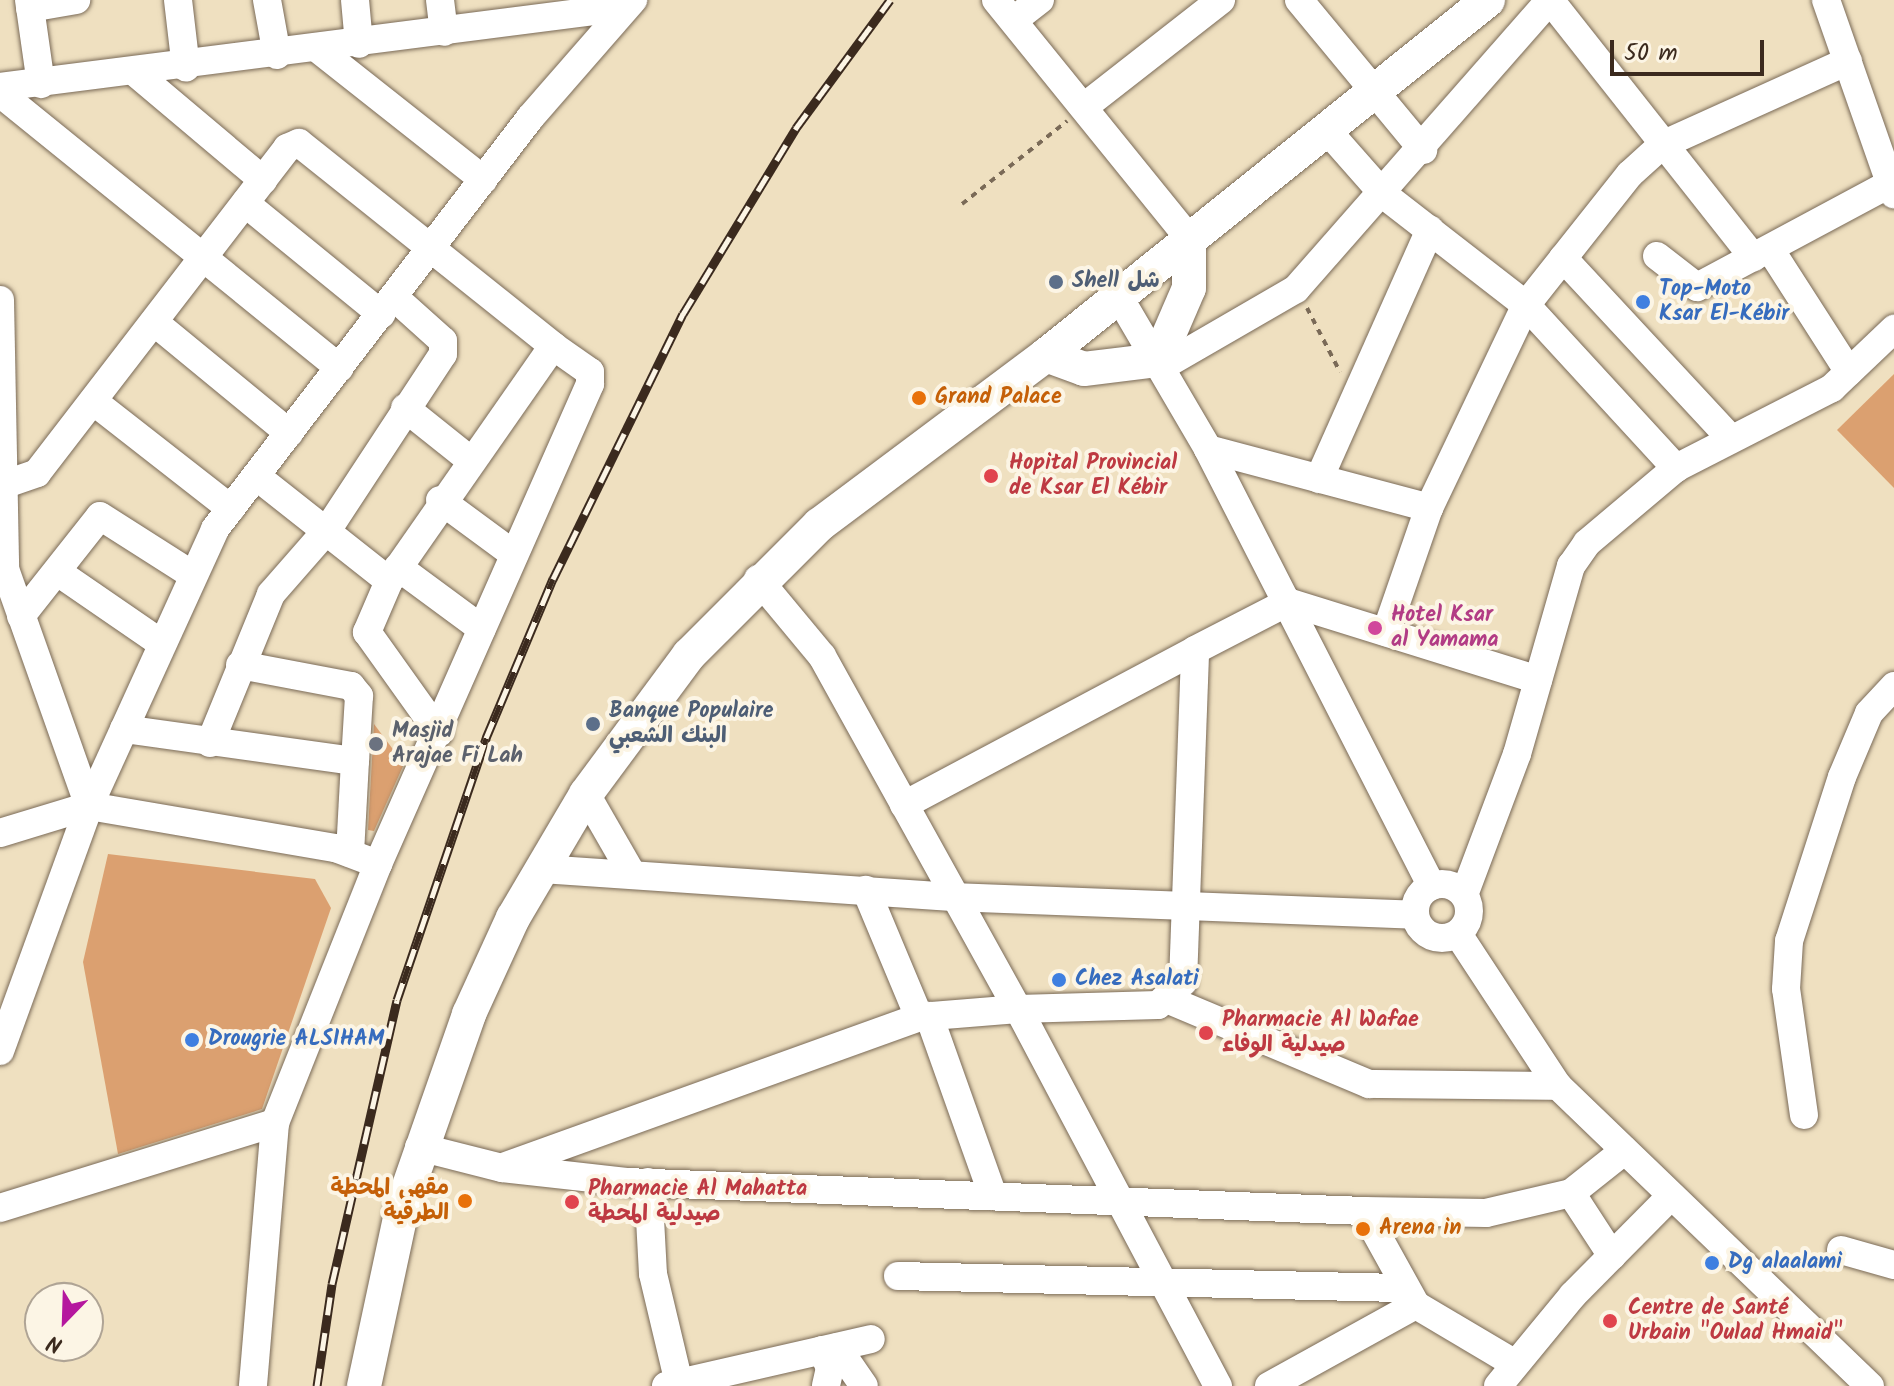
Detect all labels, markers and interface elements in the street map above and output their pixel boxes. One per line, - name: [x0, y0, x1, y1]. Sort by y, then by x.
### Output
- scale bar: [1614, 24, 1768, 74]
- text: 50 m: [1624, 34, 1678, 73]
- place label: Shell شل: [1072, 269, 1160, 295]
- marker: Shell شل: [1047, 273, 1065, 291]
- place label: Top-Moto Ksar El-Kébir: [1659, 276, 1789, 328]
- marker: Top-Moto Ksar El-Kébir: [1634, 293, 1652, 311]
- place label: Grand Palace: [935, 385, 1062, 411]
- marker: Grand Palace: [910, 389, 928, 407]
- place label: Hopital Provincial de Ksar El Kébir: [1009, 450, 1177, 502]
- marker: Hopital Provincial de Ksar El Kébir: [980, 465, 1002, 487]
- place label: Hotel Ksar al Yamama: [1391, 602, 1499, 654]
- marker: Hotel Ksar al Yamama: [1366, 619, 1384, 637]
- place label: Banque Populaire البنك الشعبي: [609, 698, 774, 750]
- marker: Banque Populaire البنك الشعبي: [584, 715, 602, 733]
- place label: Masjid Arajae Fi Lah: [392, 718, 523, 770]
- marker: Masjid Arajae Fi Lah: [367, 735, 385, 753]
- place label: Chez Asalati: [1075, 967, 1199, 993]
- marker: Chez Asalati: [1050, 971, 1068, 989]
- place label: Pharmacie Al Wafae صيدلية الوفاء: [1222, 1007, 1419, 1058]
- marker: Pharmacie Al Wafae صيدلية الوفاء: [1197, 1024, 1215, 1042]
- place label: Drougrie ALSIHAM: [208, 1027, 384, 1053]
- marker: Drougrie ALSIHAM: [183, 1031, 201, 1049]
- place label: مقهى المحطة الطرقية: [330, 1175, 449, 1226]
- place label: Pharmacie Al Mahatta صيدلية المحطة: [588, 1176, 807, 1228]
- marker: مقهى المحطة الطرقية: [456, 1192, 474, 1210]
- marker: Pharmacie Al Mahatta صيدلية المحطة: [563, 1193, 581, 1211]
- place label: Arena in: [1379, 1216, 1461, 1242]
- marker: Arena in: [1354, 1220, 1372, 1238]
- place label: Dg alaalami: [1728, 1250, 1842, 1276]
- marker: Dg alaalami: [1703, 1254, 1721, 1272]
- north arrow: [24, 1282, 104, 1362]
- place label: Centre de Santé Urbain "Oulad Hmaid": [1628, 1295, 1843, 1346]
- marker: Centre de Santé Urbain "Oulad Hmaid": [1599, 1310, 1621, 1332]
- text: N: [42, 1324, 68, 1362]

